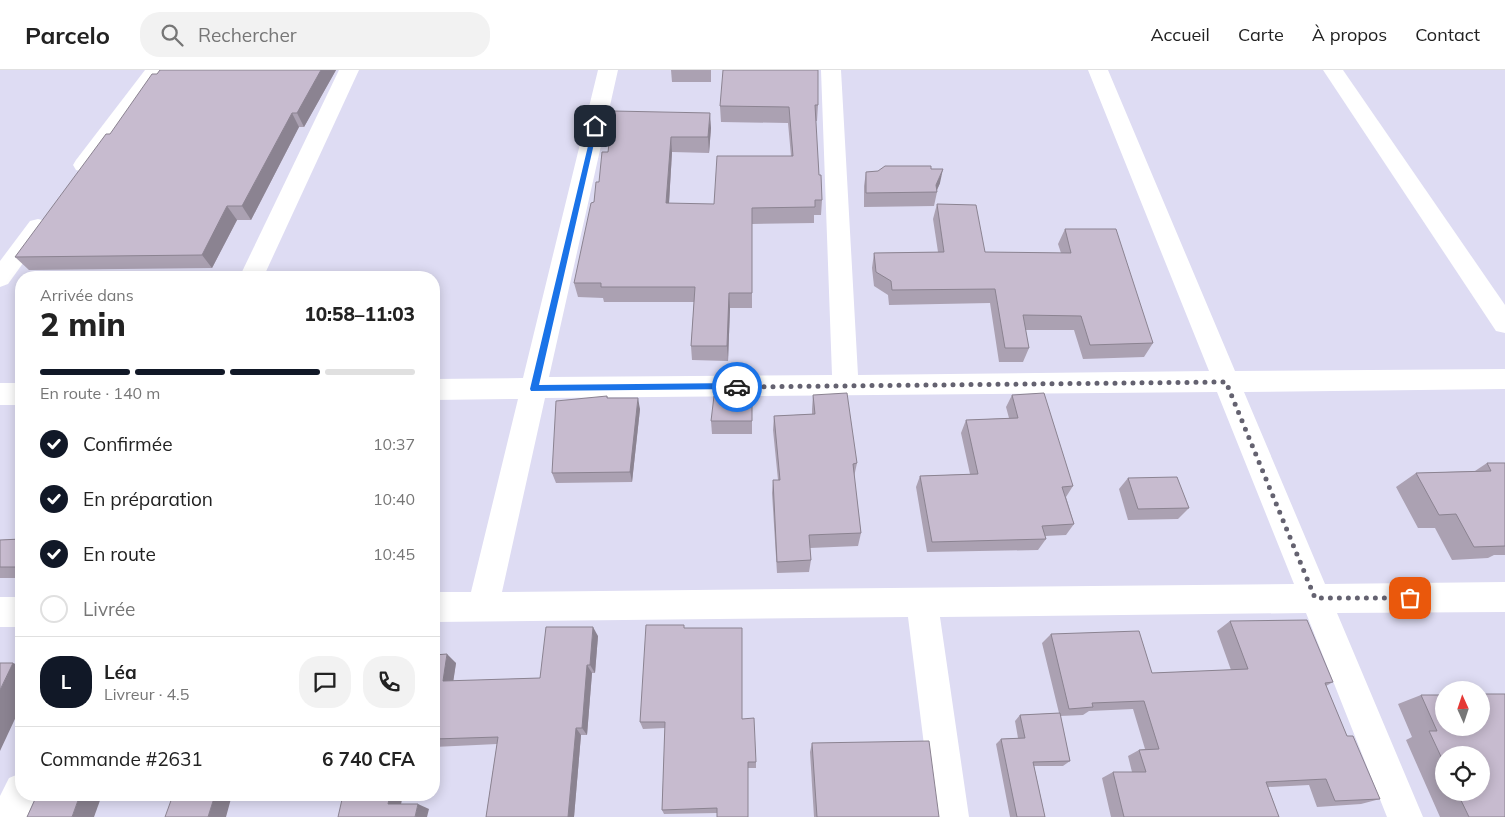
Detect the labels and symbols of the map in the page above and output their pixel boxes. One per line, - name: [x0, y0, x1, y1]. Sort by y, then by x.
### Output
- pin: [574, 105, 616, 147]
- courier: [712, 362, 762, 412]
- pin: [1389, 577, 1431, 619]
- north arrow: [1435, 681, 1490, 736]

